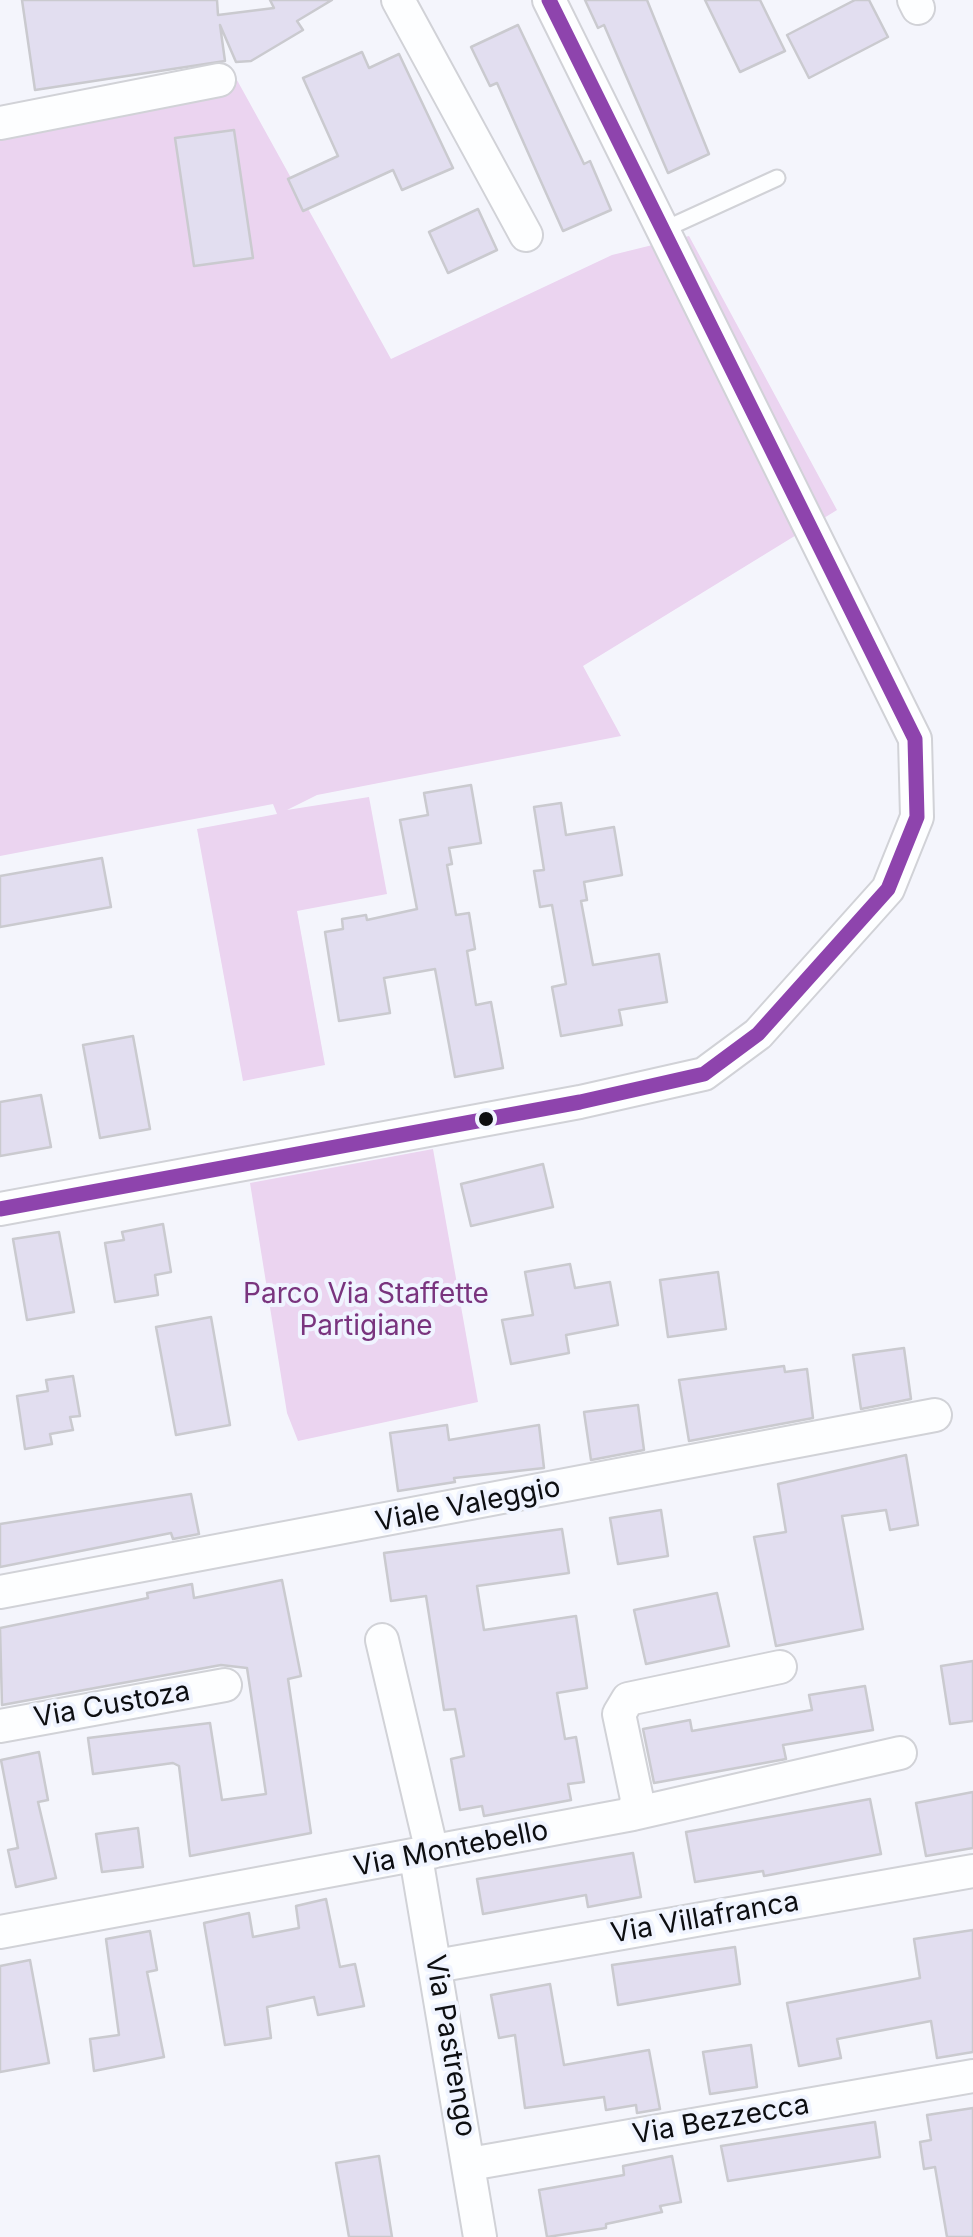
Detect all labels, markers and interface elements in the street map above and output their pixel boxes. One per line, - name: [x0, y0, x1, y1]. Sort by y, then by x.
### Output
- unlabelled marker: [476, 1109, 496, 1129]
- park label: Parco Via Staffette Partigiane: [243, 1278, 489, 1344]
- street label: Viale Valeggio: [373, 1471, 563, 1539]
- street label: Via Custoza: [31, 1675, 193, 1735]
- street label: Via Montebello: [351, 1814, 551, 1884]
- street label: Via Villafranca: [608, 1885, 802, 1951]
- street label: Via Pastrengo: [417, 1952, 483, 2140]
- street label: Via Bezzecca: [630, 2088, 812, 2152]

